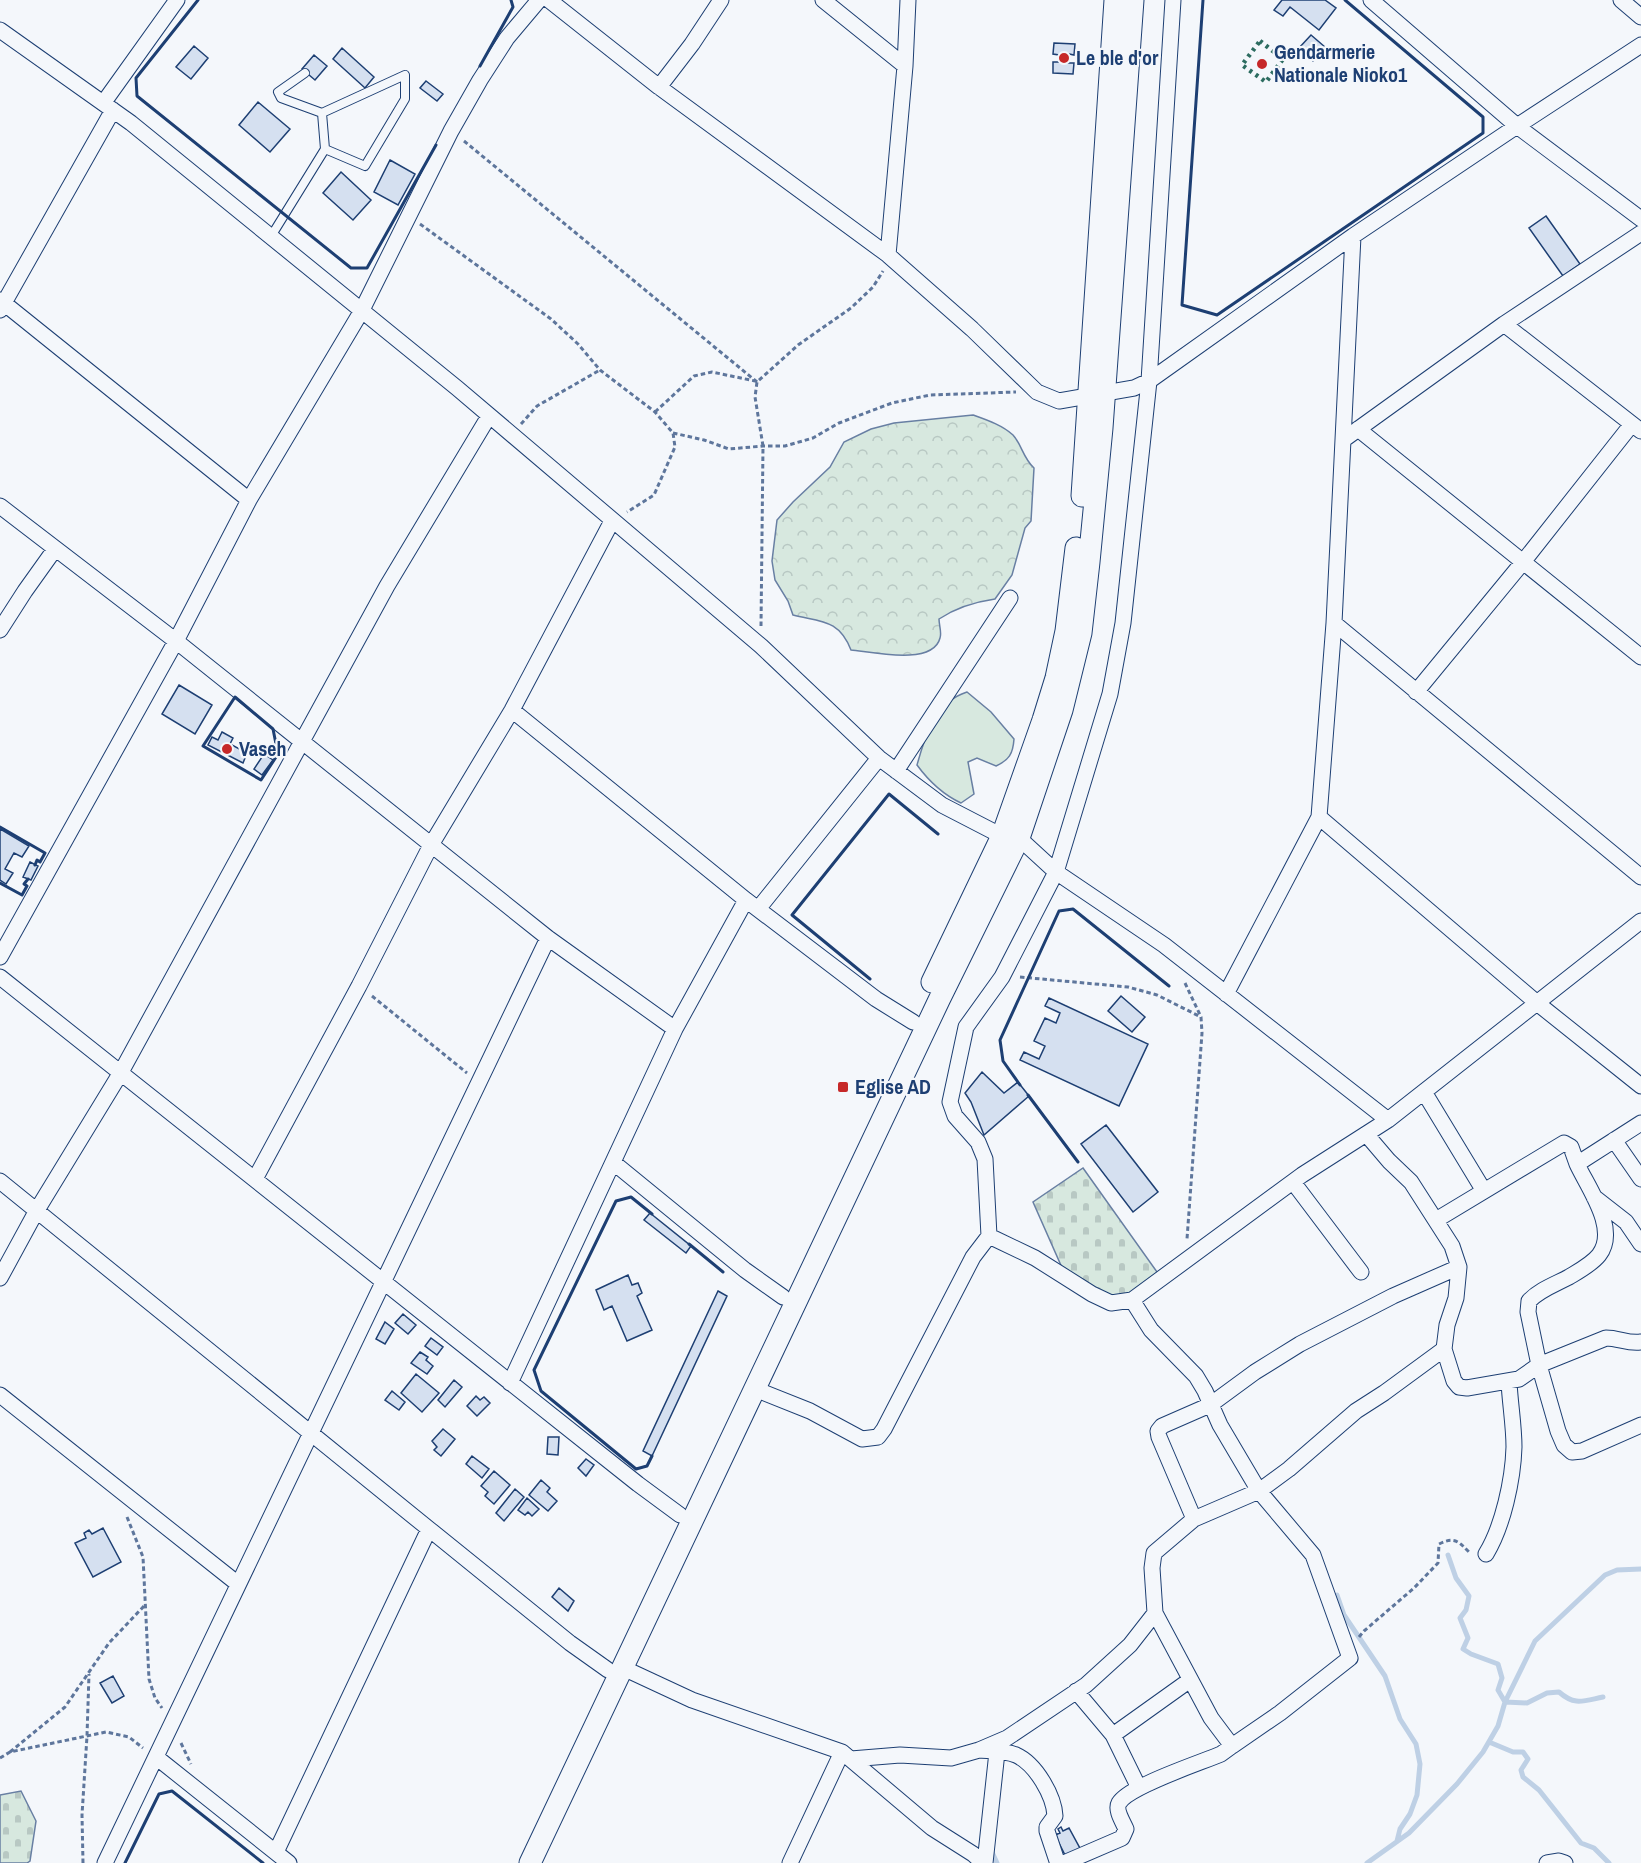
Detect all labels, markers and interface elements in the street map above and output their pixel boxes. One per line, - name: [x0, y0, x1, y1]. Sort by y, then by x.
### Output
- place label: Gendarmerie Nationale Nioko1: [1274, 38, 1408, 88]
- place label: Le ble d'or: [1076, 44, 1159, 71]
- marker: Le ble d'or: [1057, 51, 1071, 65]
- marker: Gendarmerie Nationale Nioko1: [1255, 57, 1269, 71]
- place label: Vaseh: [239, 735, 286, 762]
- marker: Vaseh: [220, 742, 234, 756]
- place label: Eglise AD: [855, 1073, 931, 1100]
- marker: Eglise AD: [836, 1080, 850, 1094]

